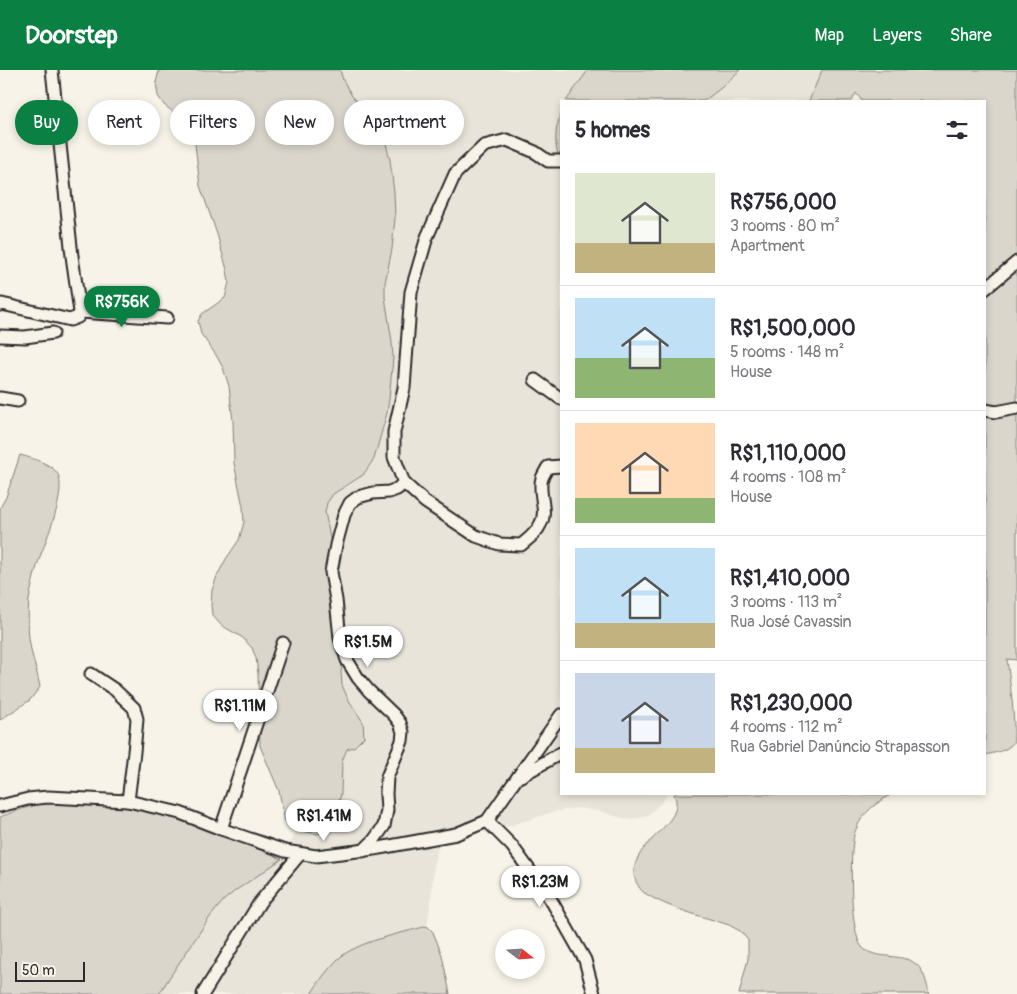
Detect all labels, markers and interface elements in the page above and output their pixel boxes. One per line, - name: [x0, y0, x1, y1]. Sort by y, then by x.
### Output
- text: Doorstep: [25, 21, 118, 50]
- text: Map: [815, 24, 844, 47]
- text: Layers: [872, 24, 922, 47]
- text: Share: [950, 24, 992, 47]
- chip: Buy: [15, 100, 78, 145]
- chip: Rent: [88, 100, 160, 145]
- chip: Filters: [170, 100, 255, 145]
- chip: New: [265, 100, 334, 145]
- chip: Apartment: [344, 100, 464, 145]
- icon: filters: [943, 116, 971, 144]
- text: 5 homes: [575, 117, 650, 144]
- text: R$756,000: [730, 189, 837, 216]
- icon: home: [615, 193, 675, 253]
- text: 3 rooms · 80 m²: [730, 216, 840, 236]
- text: Apartment: [730, 236, 805, 256]
- pin: R$756K: [81, 286, 163, 328]
- text: R$756K: [95, 292, 149, 312]
- text: R$1,500,000: [730, 315, 856, 342]
- icon: home: [615, 318, 675, 378]
- text: 5 rooms · 148 m²: [730, 342, 844, 362]
- text: House: [730, 362, 772, 382]
- text: R$1,110,000: [730, 440, 846, 467]
- icon: home: [615, 443, 675, 503]
- text: 4 rooms · 108 m²: [730, 467, 847, 487]
- text: House: [730, 487, 772, 507]
- text: R$1,410,000: [730, 565, 850, 592]
- icon: home: [615, 568, 675, 628]
- text: 3 rooms · 113 m²: [730, 592, 842, 612]
- text: Rua José Cavassin: [730, 612, 852, 632]
- pin: R$1.5M: [327, 626, 409, 668]
- text: R$1.5M: [344, 632, 392, 652]
- pin: R$1.11M: [194, 690, 286, 732]
- text: R$1,230,000: [730, 690, 853, 717]
- icon: home: [615, 693, 675, 753]
- text: R$1.11M: [214, 696, 266, 716]
- text: 4 rooms · 112 m²: [730, 717, 843, 737]
- text: Rua Gabriel Danúncio Strapasson: [730, 737, 950, 757]
- pin: R$1.41M: [278, 800, 370, 842]
- text: R$1.41M: [297, 806, 351, 826]
- pin: R$1.23M: [494, 866, 586, 908]
- text: R$1.23M: [512, 872, 568, 892]
- north arrow: [495, 929, 545, 979]
- map controls: [495, 929, 545, 979]
- scale bar: [15, 959, 85, 982]
- text: 50 m: [22, 962, 55, 979]

